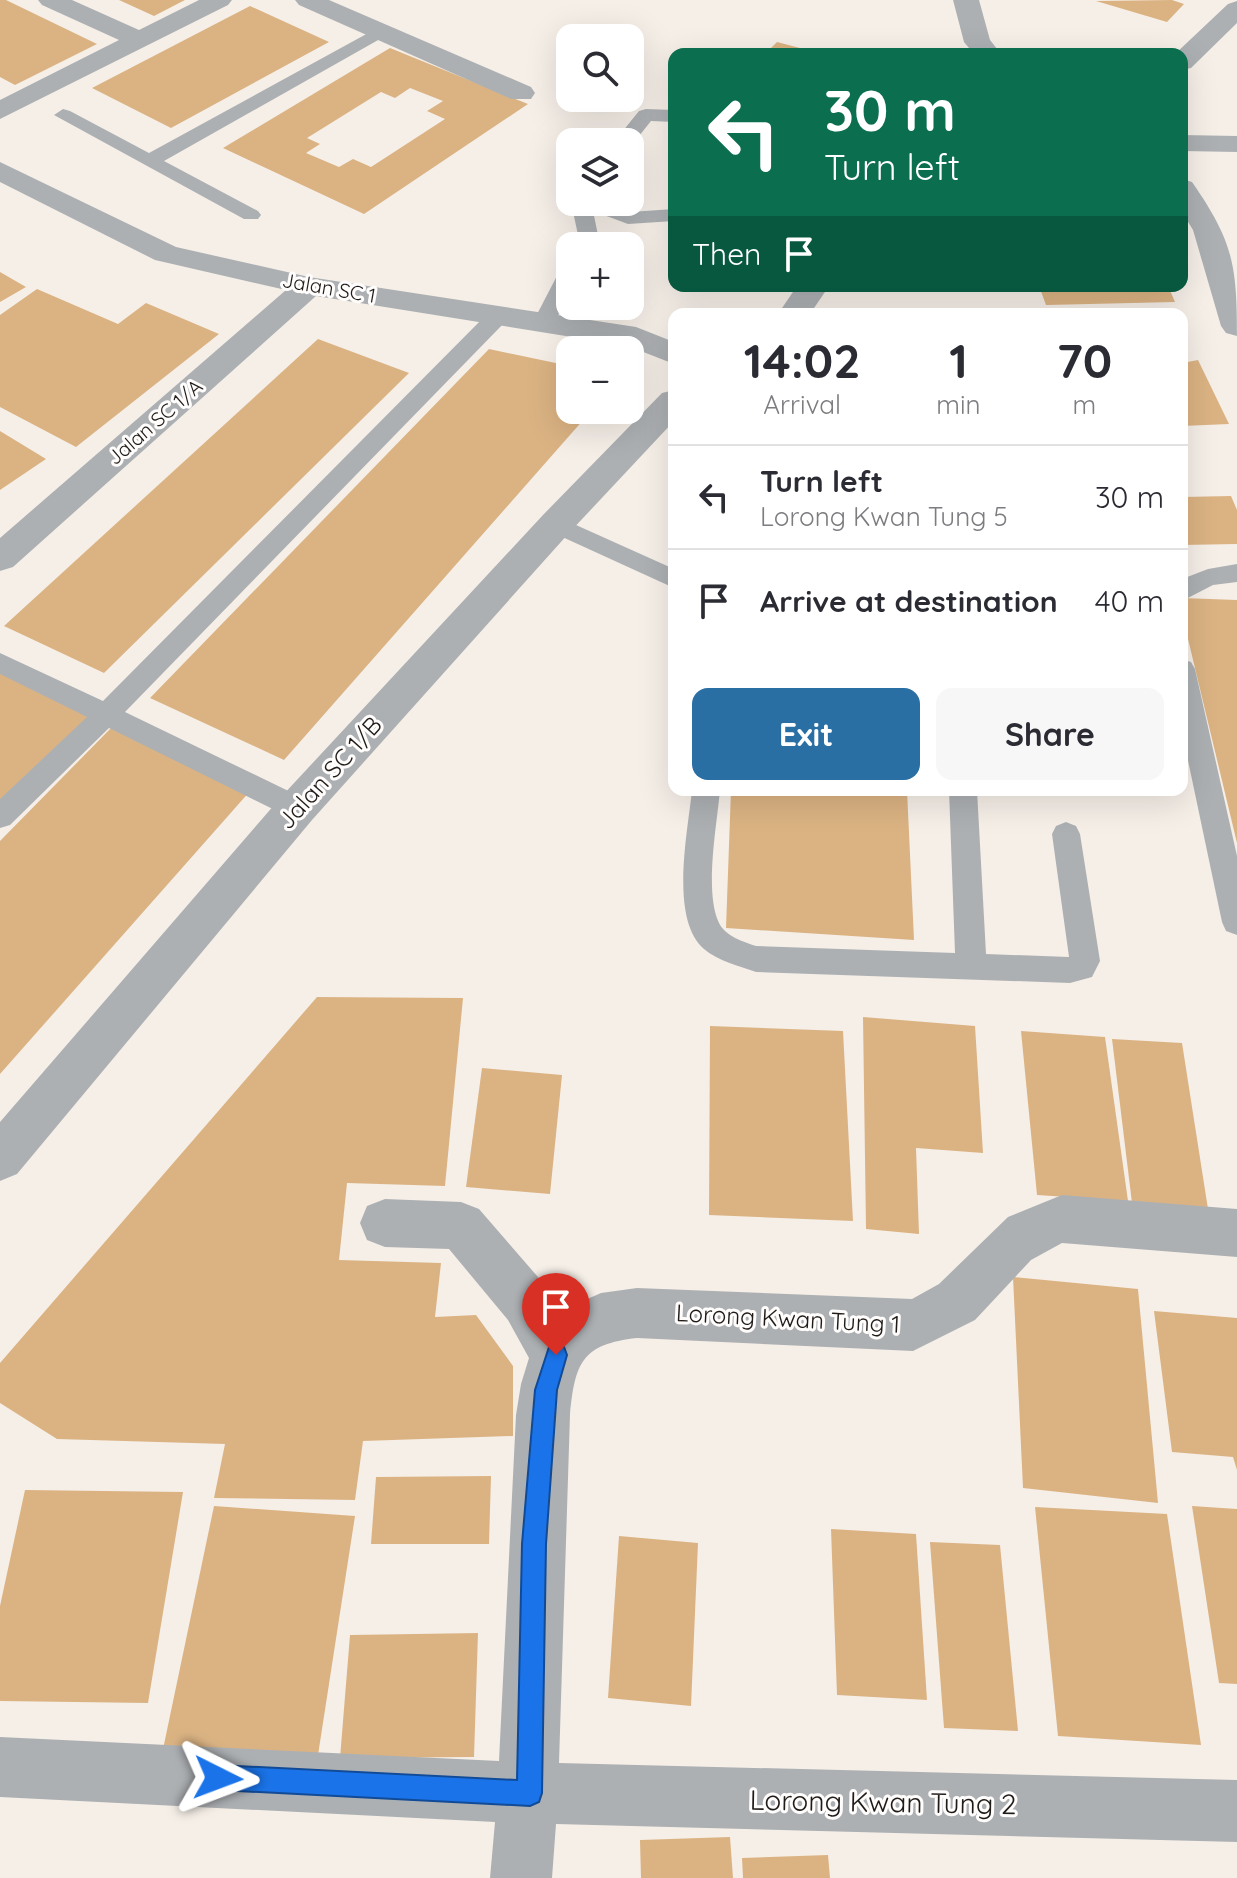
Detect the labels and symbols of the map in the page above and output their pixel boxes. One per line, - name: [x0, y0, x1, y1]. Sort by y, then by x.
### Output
- street label: Jalan SC 1: [280, 267, 378, 308]
- street label: Jalan SC 1/A: [102, 373, 207, 470]
- street label: Jalan SC 1/B: [271, 710, 388, 835]
- pin: [522, 1273, 590, 1355]
- street label: Lorong Kwan Tung 1: [675, 1297, 901, 1339]
- position arrow: [176, 1736, 260, 1820]
- street label: Lorong Kwan Tung 2: [749, 1782, 1017, 1821]

